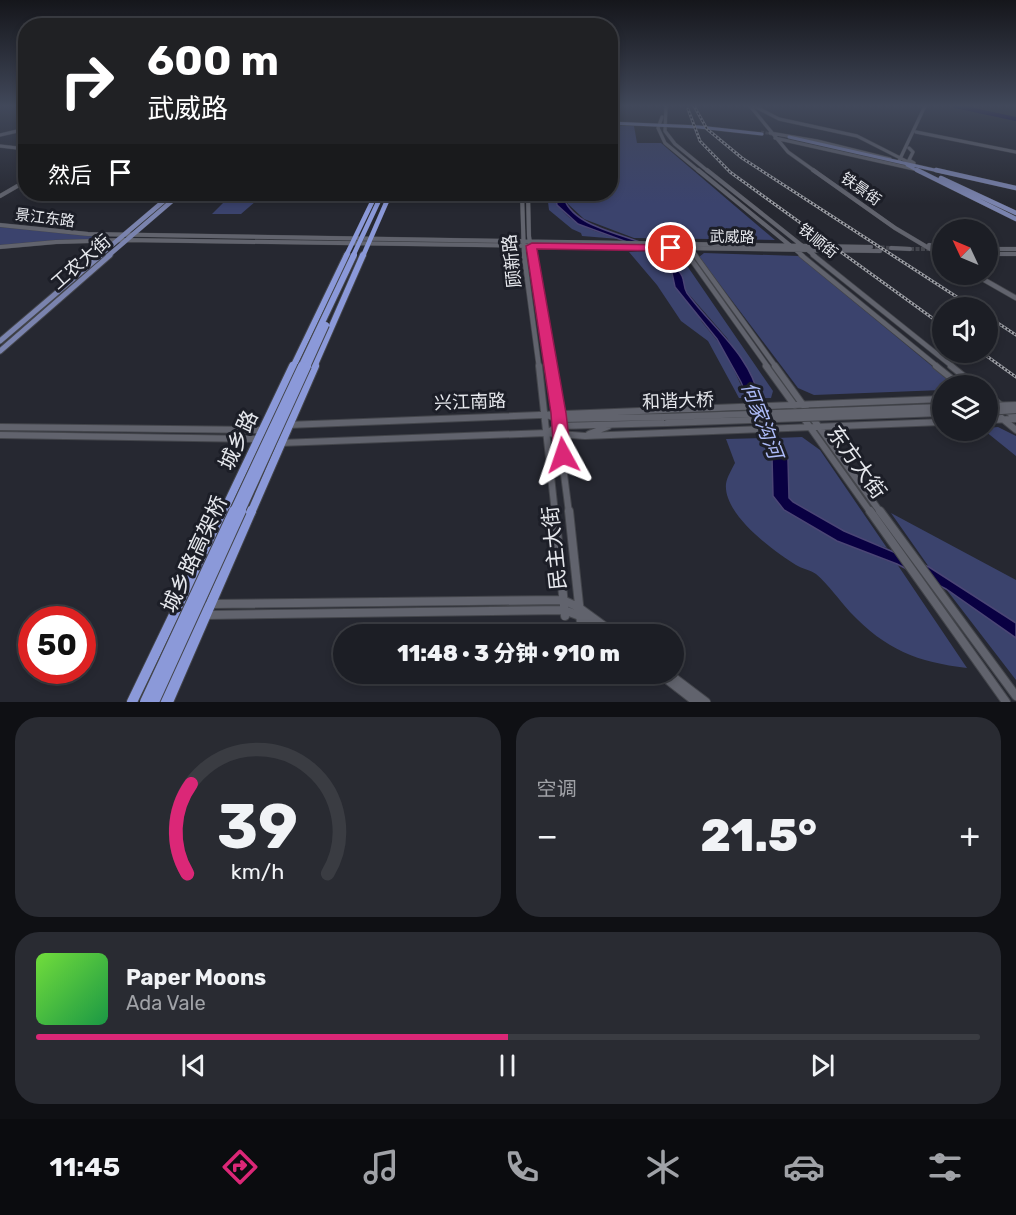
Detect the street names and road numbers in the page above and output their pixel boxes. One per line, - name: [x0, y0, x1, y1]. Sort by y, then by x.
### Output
- street label: 铁景街: [837, 169, 885, 209]
- street label: 景江东路: [14, 205, 76, 231]
- street label: 铁顺街: [795, 220, 841, 262]
- street label: 武威路: [709, 228, 755, 246]
- street label: 工农大街: [47, 230, 115, 294]
- street label: 顾新路: [498, 233, 526, 289]
- street label: 和谐大桥: [642, 389, 714, 413]
- street label: 兴江南路: [434, 390, 506, 414]
- street label: 城乡路: [213, 406, 263, 474]
- street label: 东方大街: [822, 421, 892, 503]
- street label: 城乡路高架桥: [156, 492, 232, 616]
- street label: 民主大街: [537, 505, 571, 591]

